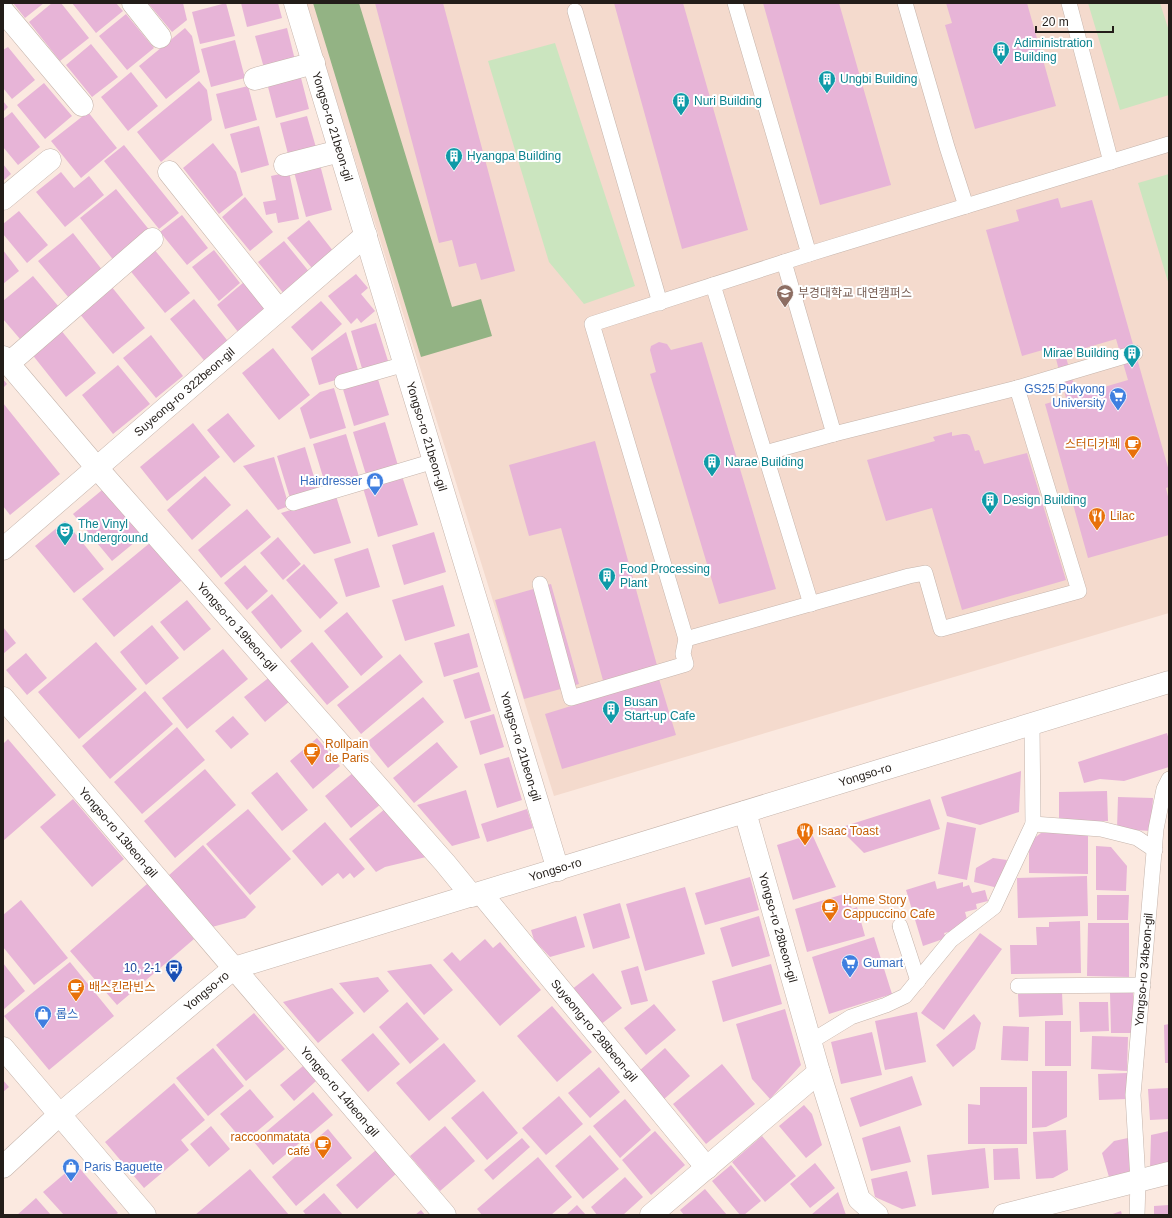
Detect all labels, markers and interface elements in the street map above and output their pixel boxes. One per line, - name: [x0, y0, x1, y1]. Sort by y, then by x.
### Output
- scale bar: [1036, 8, 1113, 34]
- text: 20 m: [1042, 15, 1069, 29]
- place label: Adiministration Building: [1014, 36, 1093, 64]
- building icon: Adiministration Building: [991, 40, 1011, 65]
- building icon: Ungbi Building: [817, 69, 837, 94]
- street label: Yongso-ro 21beon-gil: [309, 70, 356, 183]
- place label: Ungbi Building: [840, 72, 917, 86]
- building icon: Nuri Building: [671, 91, 691, 116]
- place label: Nuri Building: [694, 94, 762, 108]
- building icon: Hyangpa Building: [444, 146, 464, 171]
- place label: Hyangpa Building: [467, 149, 561, 163]
- school or university icon: 부경대학교 대연캠퍼스: [775, 283, 795, 308]
- place label: 부경대학교 대연캠퍼스: [798, 286, 912, 300]
- building icon: Mirae Building: [1122, 343, 1142, 368]
- street label: Suyeong-ro 322beon-gil: [131, 345, 238, 439]
- place label: Mirae Building: [1043, 346, 1119, 360]
- street label: Yongso-ro 21beon-gil: [403, 380, 450, 493]
- place label: GS25 Pukyong University: [1024, 382, 1105, 410]
- supermarket icon: GS25 Pukyong University: [1108, 386, 1128, 411]
- cafe icon: 스터디카페: [1123, 434, 1143, 459]
- place label: 스터디카페: [1065, 437, 1120, 451]
- building icon: Narae Building: [702, 452, 722, 477]
- place label: Narae Building: [725, 455, 804, 469]
- shop icon: Hairdresser: [365, 471, 385, 496]
- place label: Hairdresser: [300, 474, 362, 488]
- building icon: Design Building: [980, 490, 1000, 515]
- place label: Design Building: [1003, 493, 1086, 507]
- restaurant icon: Lilac: [1087, 506, 1107, 531]
- place label: Lilac: [1110, 509, 1135, 523]
- place label: The Vinyl Underground: [78, 517, 148, 545]
- theatre icon: The Vinyl Underground: [55, 521, 75, 546]
- place label: Food Processing Plant: [620, 562, 710, 590]
- building icon: Food Processing Plant: [597, 566, 617, 591]
- street label: Yongso-ro 19beon-gil: [194, 579, 280, 674]
- street label: Yongso-ro 21beon-gil: [497, 690, 544, 803]
- place label: Busan Start-up Cafe: [624, 695, 696, 723]
- building icon: Busan Start-up Cafe: [601, 699, 621, 724]
- place label: Rollpain de Paris: [325, 737, 369, 765]
- cafe icon: Rollpain de Paris: [302, 741, 322, 766]
- street label: Yongso-ro: [837, 760, 893, 790]
- street label: Yongso-ro 13beon-gil: [76, 785, 160, 880]
- restaurant icon: Isaac Toast: [795, 821, 815, 846]
- place label: Isaac Toast: [818, 824, 879, 838]
- street label: Yongso-ro: [527, 855, 584, 884]
- street label: Yongso-ro 28beon-gil: [756, 871, 800, 984]
- place label: Home Story Cappuccino Cafe: [843, 893, 935, 921]
- cafe icon: Home Story Cappuccino Cafe: [820, 897, 840, 922]
- street label: Yongso-ro 34beon-gil: [1132, 912, 1156, 1027]
- supermarket icon: Gumart: [840, 953, 860, 978]
- place label: Gumart: [863, 956, 904, 970]
- bus stop icon: 10, 2-1: [164, 958, 184, 983]
- place label: 10, 2-1: [124, 961, 161, 975]
- street label: Yongso-ro: [181, 968, 232, 1014]
- cafe icon: 배스킨라빈스: [66, 977, 86, 1002]
- street label: Suyeong-ro 298beon-gil: [548, 977, 640, 1085]
- place label: 배스킨라빈스: [89, 980, 155, 994]
- shop icon: 롭스: [33, 1004, 53, 1029]
- place label: 롭스: [56, 1007, 78, 1021]
- street label: Yongso-ro 14beon-gil: [297, 1044, 382, 1140]
- place label: raccoonmatata café: [231, 1130, 310, 1158]
- cafe icon: raccoonmatata café: [313, 1134, 333, 1159]
- shop icon: Paris Baguette: [61, 1157, 81, 1182]
- place label: Paris Baguette: [84, 1160, 163, 1174]

